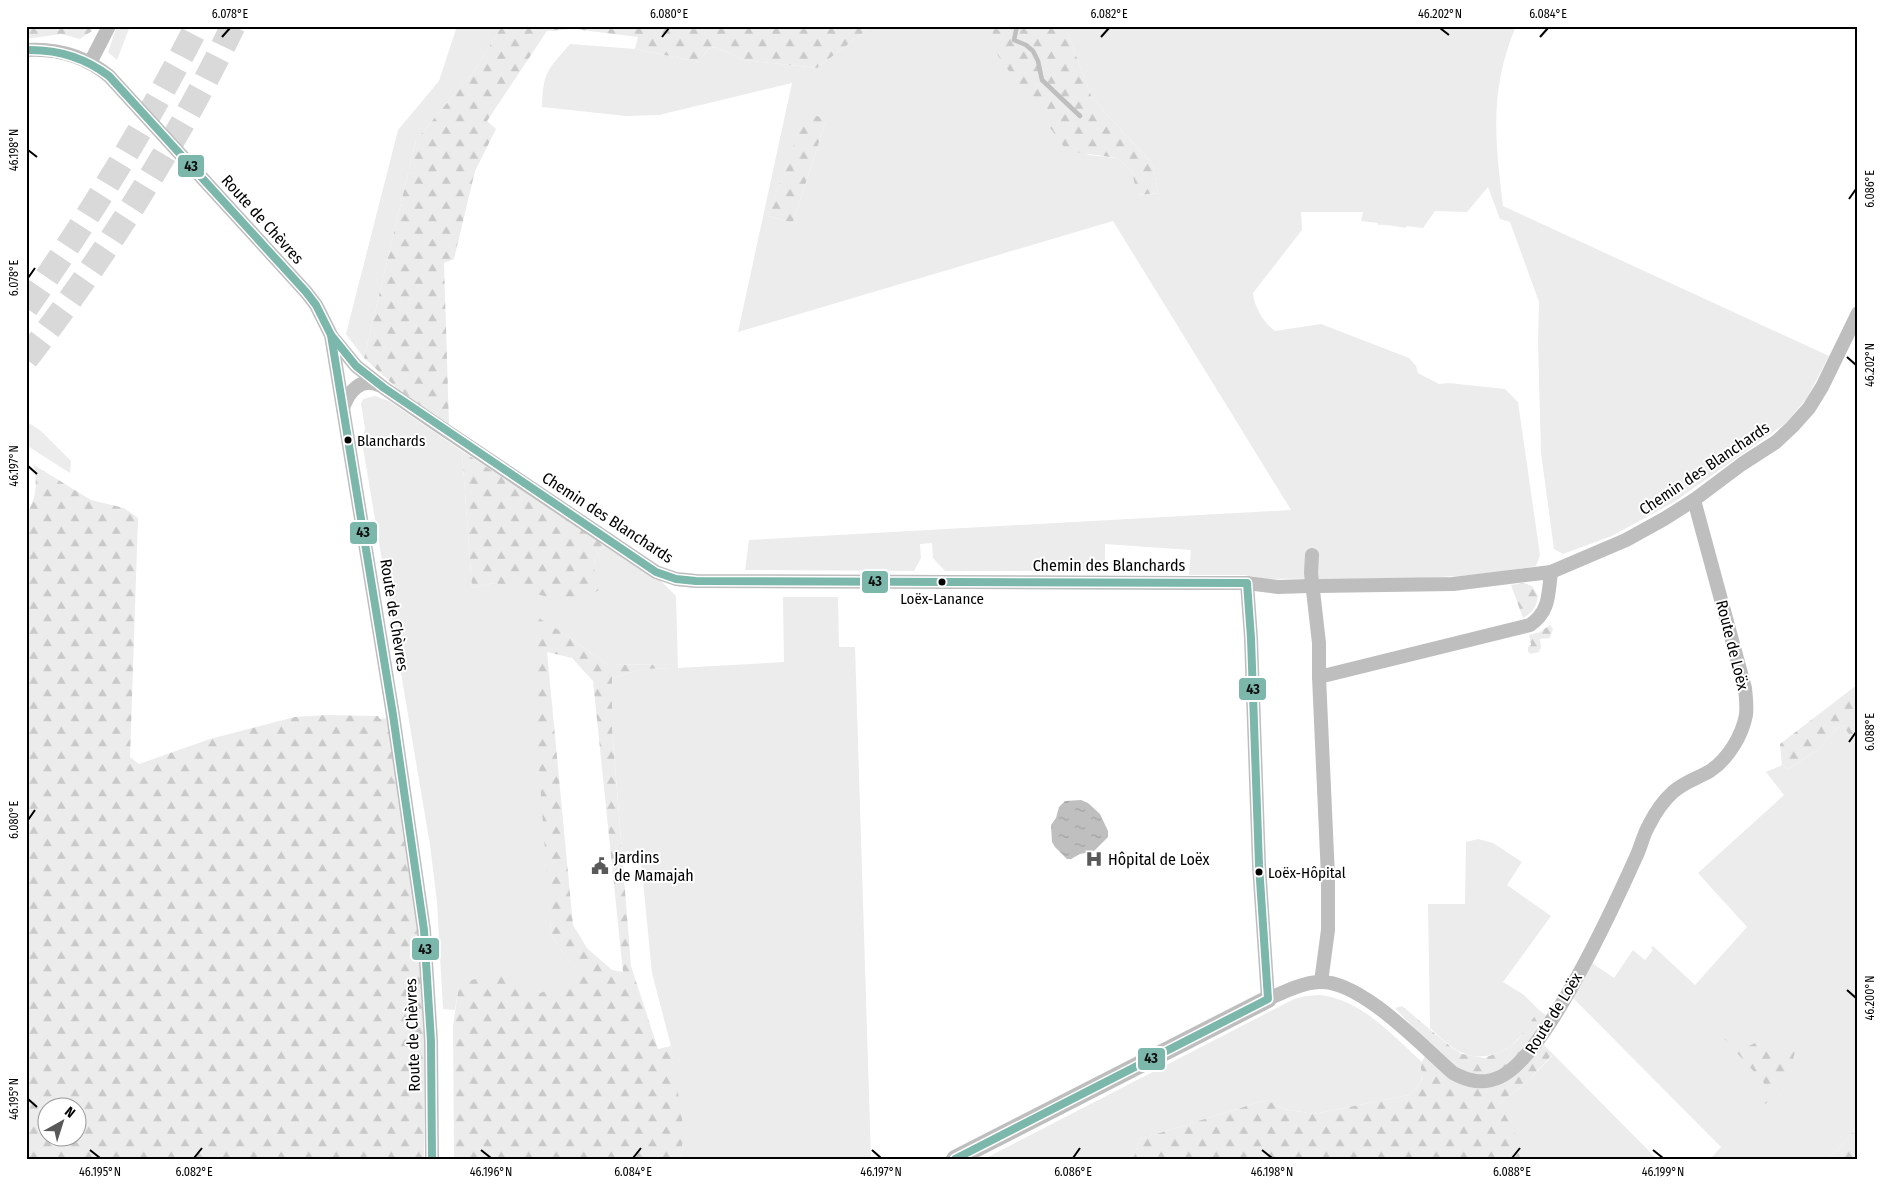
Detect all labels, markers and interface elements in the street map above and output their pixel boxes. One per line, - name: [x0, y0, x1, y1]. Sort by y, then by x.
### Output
- text: 6.078°E: [212, 7, 249, 21]
- text: 6.080°E: [650, 7, 688, 21]
- text: 6.082°E: [1090, 7, 1128, 21]
- text: 46.202°N: [1418, 7, 1462, 21]
- text: 6.084°E: [1529, 7, 1567, 21]
- text: 46.198°N: [7, 129, 21, 171]
- line badge: 43: [177, 154, 205, 178]
- text: 43: [184, 158, 198, 175]
- text: 6.086°E: [1863, 170, 1877, 208]
- street label: Route de Chèvres: [218, 171, 308, 268]
- text: 6.078°E: [7, 259, 21, 296]
- text: 46.202°N: [1863, 343, 1877, 387]
- street label: Chemin des Blanchards: [1636, 418, 1773, 519]
- place label: Blanchards: [357, 432, 425, 450]
- marker: Blanchards: [343, 435, 353, 445]
- text: 46.197°N: [7, 445, 21, 487]
- street label: Chemin des Blanchards: [539, 468, 677, 567]
- line badge: 43: [349, 521, 378, 545]
- text: 43: [356, 524, 370, 541]
- street label: Chemin des Blanchards: [1033, 556, 1186, 575]
- street label: Route de Chèvres: [376, 558, 413, 673]
- line badge: 43: [861, 570, 889, 594]
- text: 43: [868, 573, 882, 590]
- marker: Loëx-Lanance: [937, 577, 947, 587]
- place label: Loëx-Lanance: [900, 590, 984, 608]
- street label: Route de Loëx: [1712, 598, 1753, 692]
- line badge: 43: [1238, 677, 1267, 701]
- text: 43: [1246, 681, 1260, 698]
- text: 6.088°E: [1863, 713, 1877, 751]
- text: 6.080°E: [7, 801, 21, 839]
- place label: Jardins de Mamajah: [614, 848, 694, 885]
- hospital icon: Hôpital de Loëx: [1084, 849, 1104, 869]
- place label: Hôpital de Loëx: [1108, 850, 1210, 869]
- public building icon: Jardins de Mamajah: [590, 856, 610, 876]
- place label: Loëx-Hôpital: [1268, 864, 1346, 882]
- marker: Loëx-Hôpital: [1254, 867, 1264, 877]
- line badge: 43: [411, 937, 440, 961]
- text: 43: [418, 941, 432, 958]
- street label: Route de Loëx: [1521, 969, 1586, 1057]
- text: 46.200°N: [1863, 975, 1877, 1021]
- street label: Route de Chèvres: [401, 978, 424, 1092]
- line badge: 43: [1137, 1047, 1166, 1071]
- text: 43: [1144, 1050, 1158, 1067]
- text: 46.195°N: [7, 1078, 21, 1120]
- north arrow: [38, 1098, 88, 1148]
- text: N: [61, 1103, 78, 1122]
- text: 46.195°N: [79, 1165, 121, 1179]
- text: 6.082°E: [175, 1165, 213, 1179]
- text: 46.196°N: [470, 1165, 512, 1179]
- text: 6.084°E: [614, 1165, 652, 1179]
- text: 46.197°N: [860, 1165, 902, 1179]
- text: 6.086°E: [1054, 1165, 1092, 1179]
- text: 46.198°N: [1251, 1165, 1293, 1179]
- text: 6.088°E: [1493, 1165, 1531, 1179]
- text: 46.199°N: [1642, 1165, 1684, 1179]

